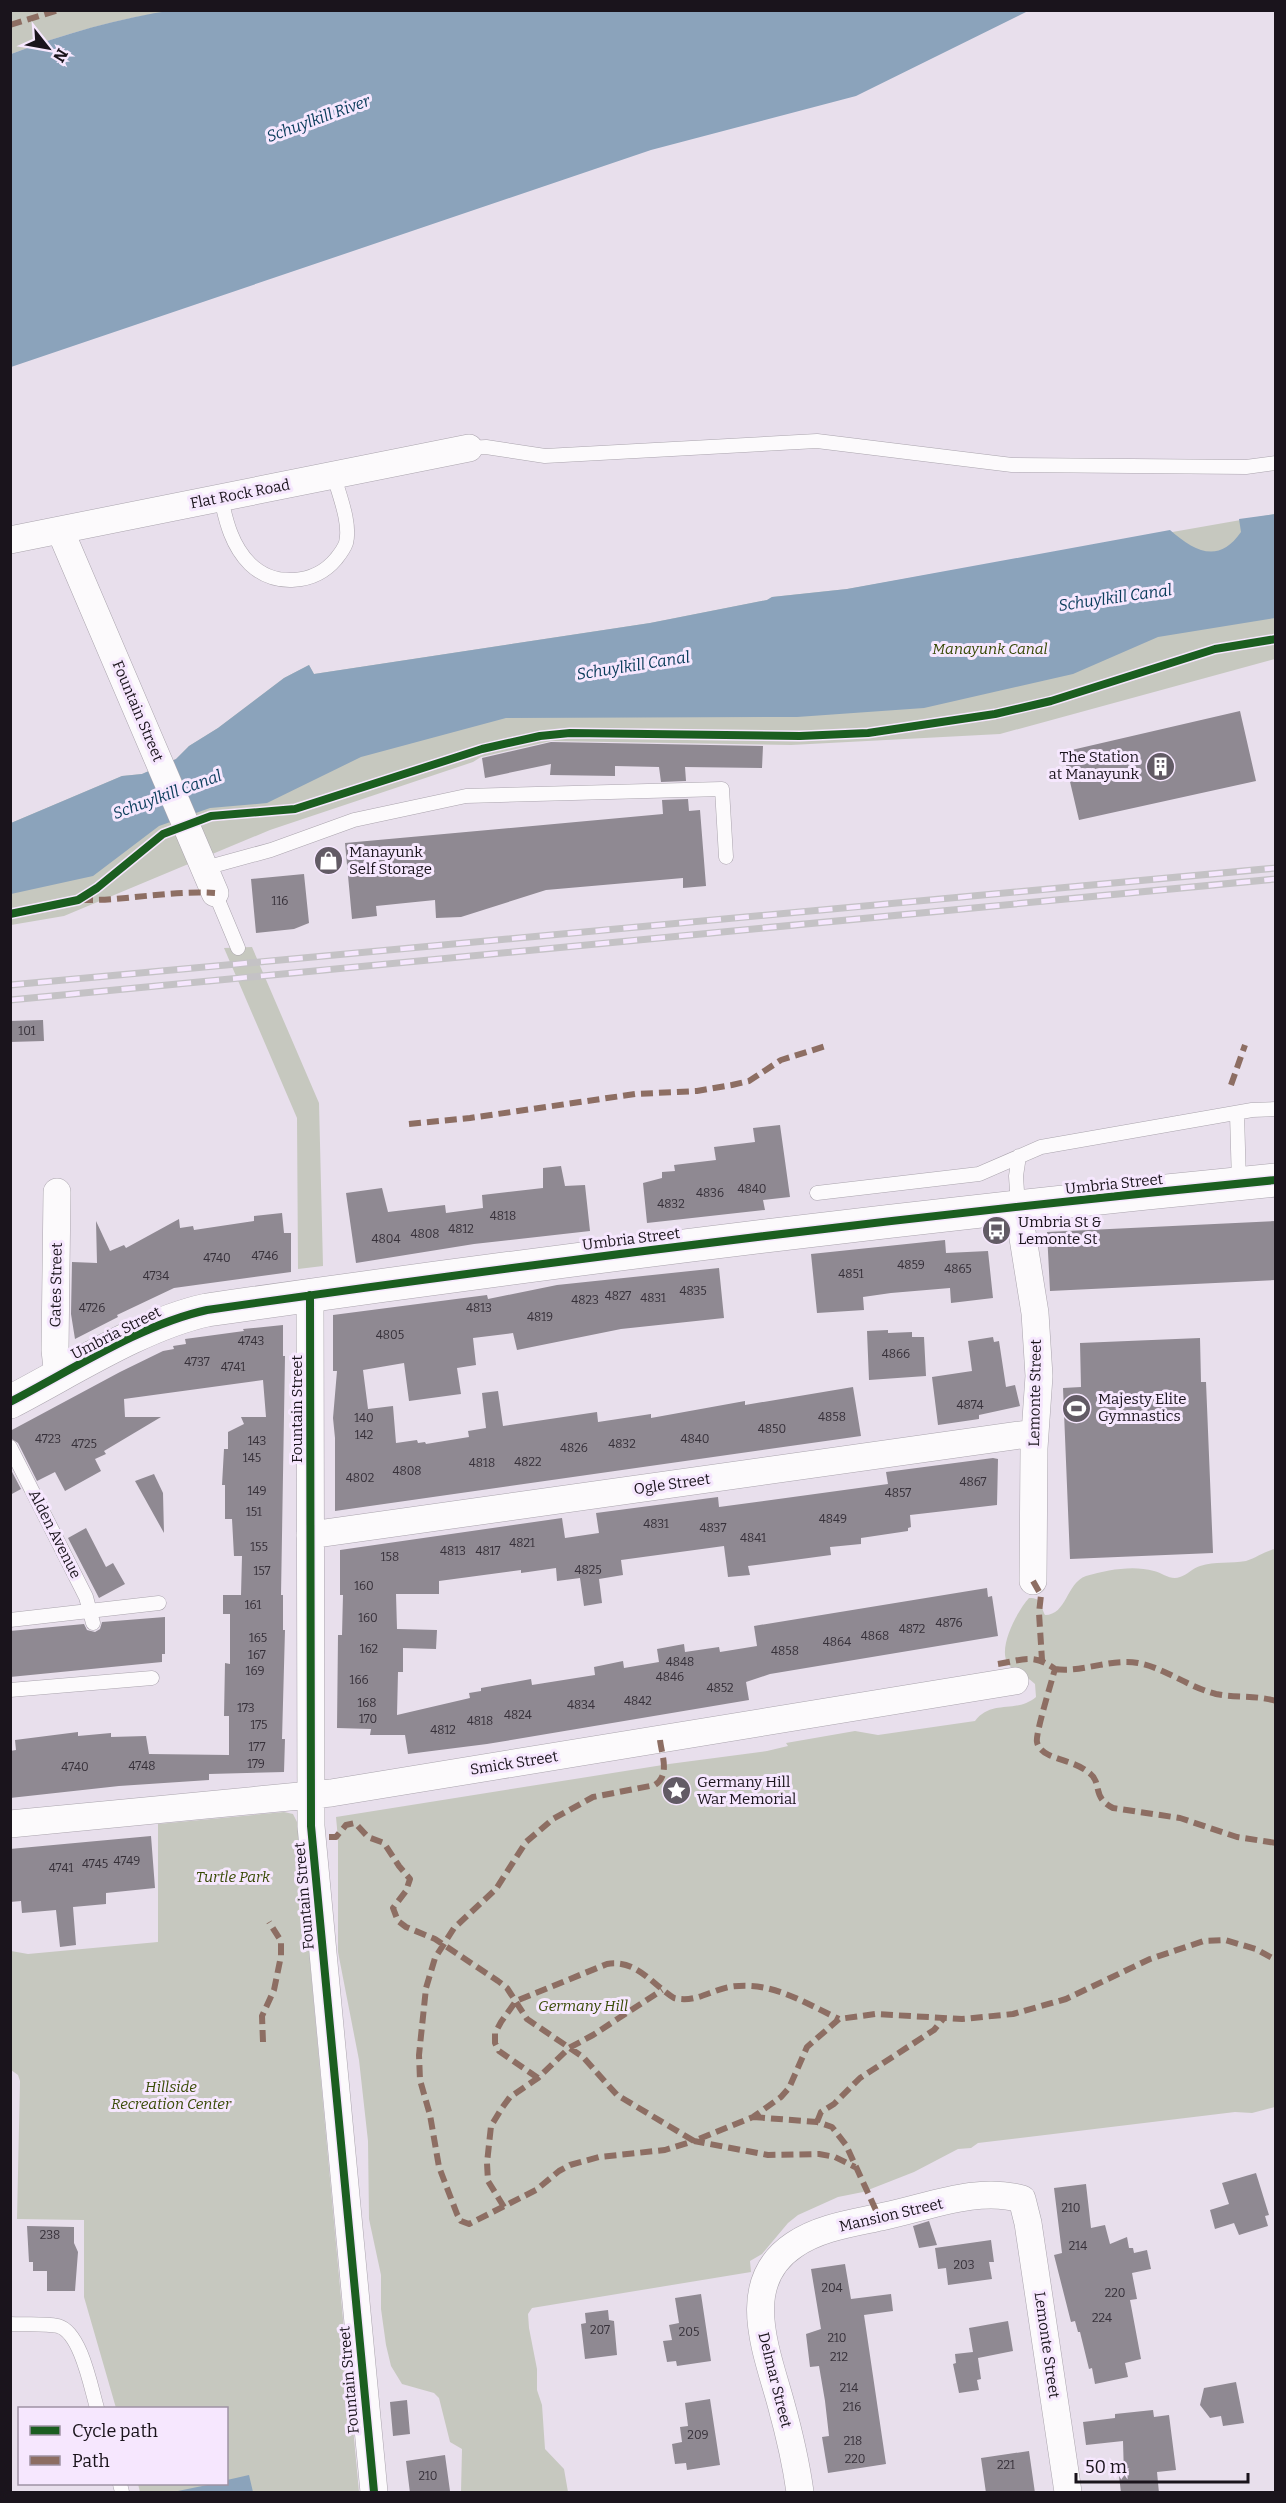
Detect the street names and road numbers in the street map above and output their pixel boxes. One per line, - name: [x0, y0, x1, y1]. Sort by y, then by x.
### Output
- street label: Flat Rock Road: [189, 475, 292, 513]
- street label: Fountain Street: [109, 658, 168, 765]
- street label: Umbria Street: [1064, 1170, 1164, 1198]
- street label: Umbria Street: [581, 1224, 682, 1254]
- street label: Gates Street: [46, 1242, 66, 1328]
- street label: Umbria Street: [68, 1302, 164, 1363]
- street label: Lemonte Street: [1025, 1339, 1045, 1447]
- street label: Fountain Street: [288, 1354, 306, 1463]
- street label: Ogle Street: [633, 1470, 712, 1498]
- street label: Alden Avenue: [25, 1487, 85, 1581]
- street label: Smick Street: [469, 1747, 560, 1779]
- street label: Fountain Street: [290, 1841, 318, 1951]
- street label: Mansion Street: [837, 2194, 945, 2236]
- street label: Lemonte Street: [1031, 2291, 1063, 2400]
- street label: Fountain Street: [335, 2325, 363, 2435]
- street label: Delmar Street: [754, 2330, 796, 2430]

